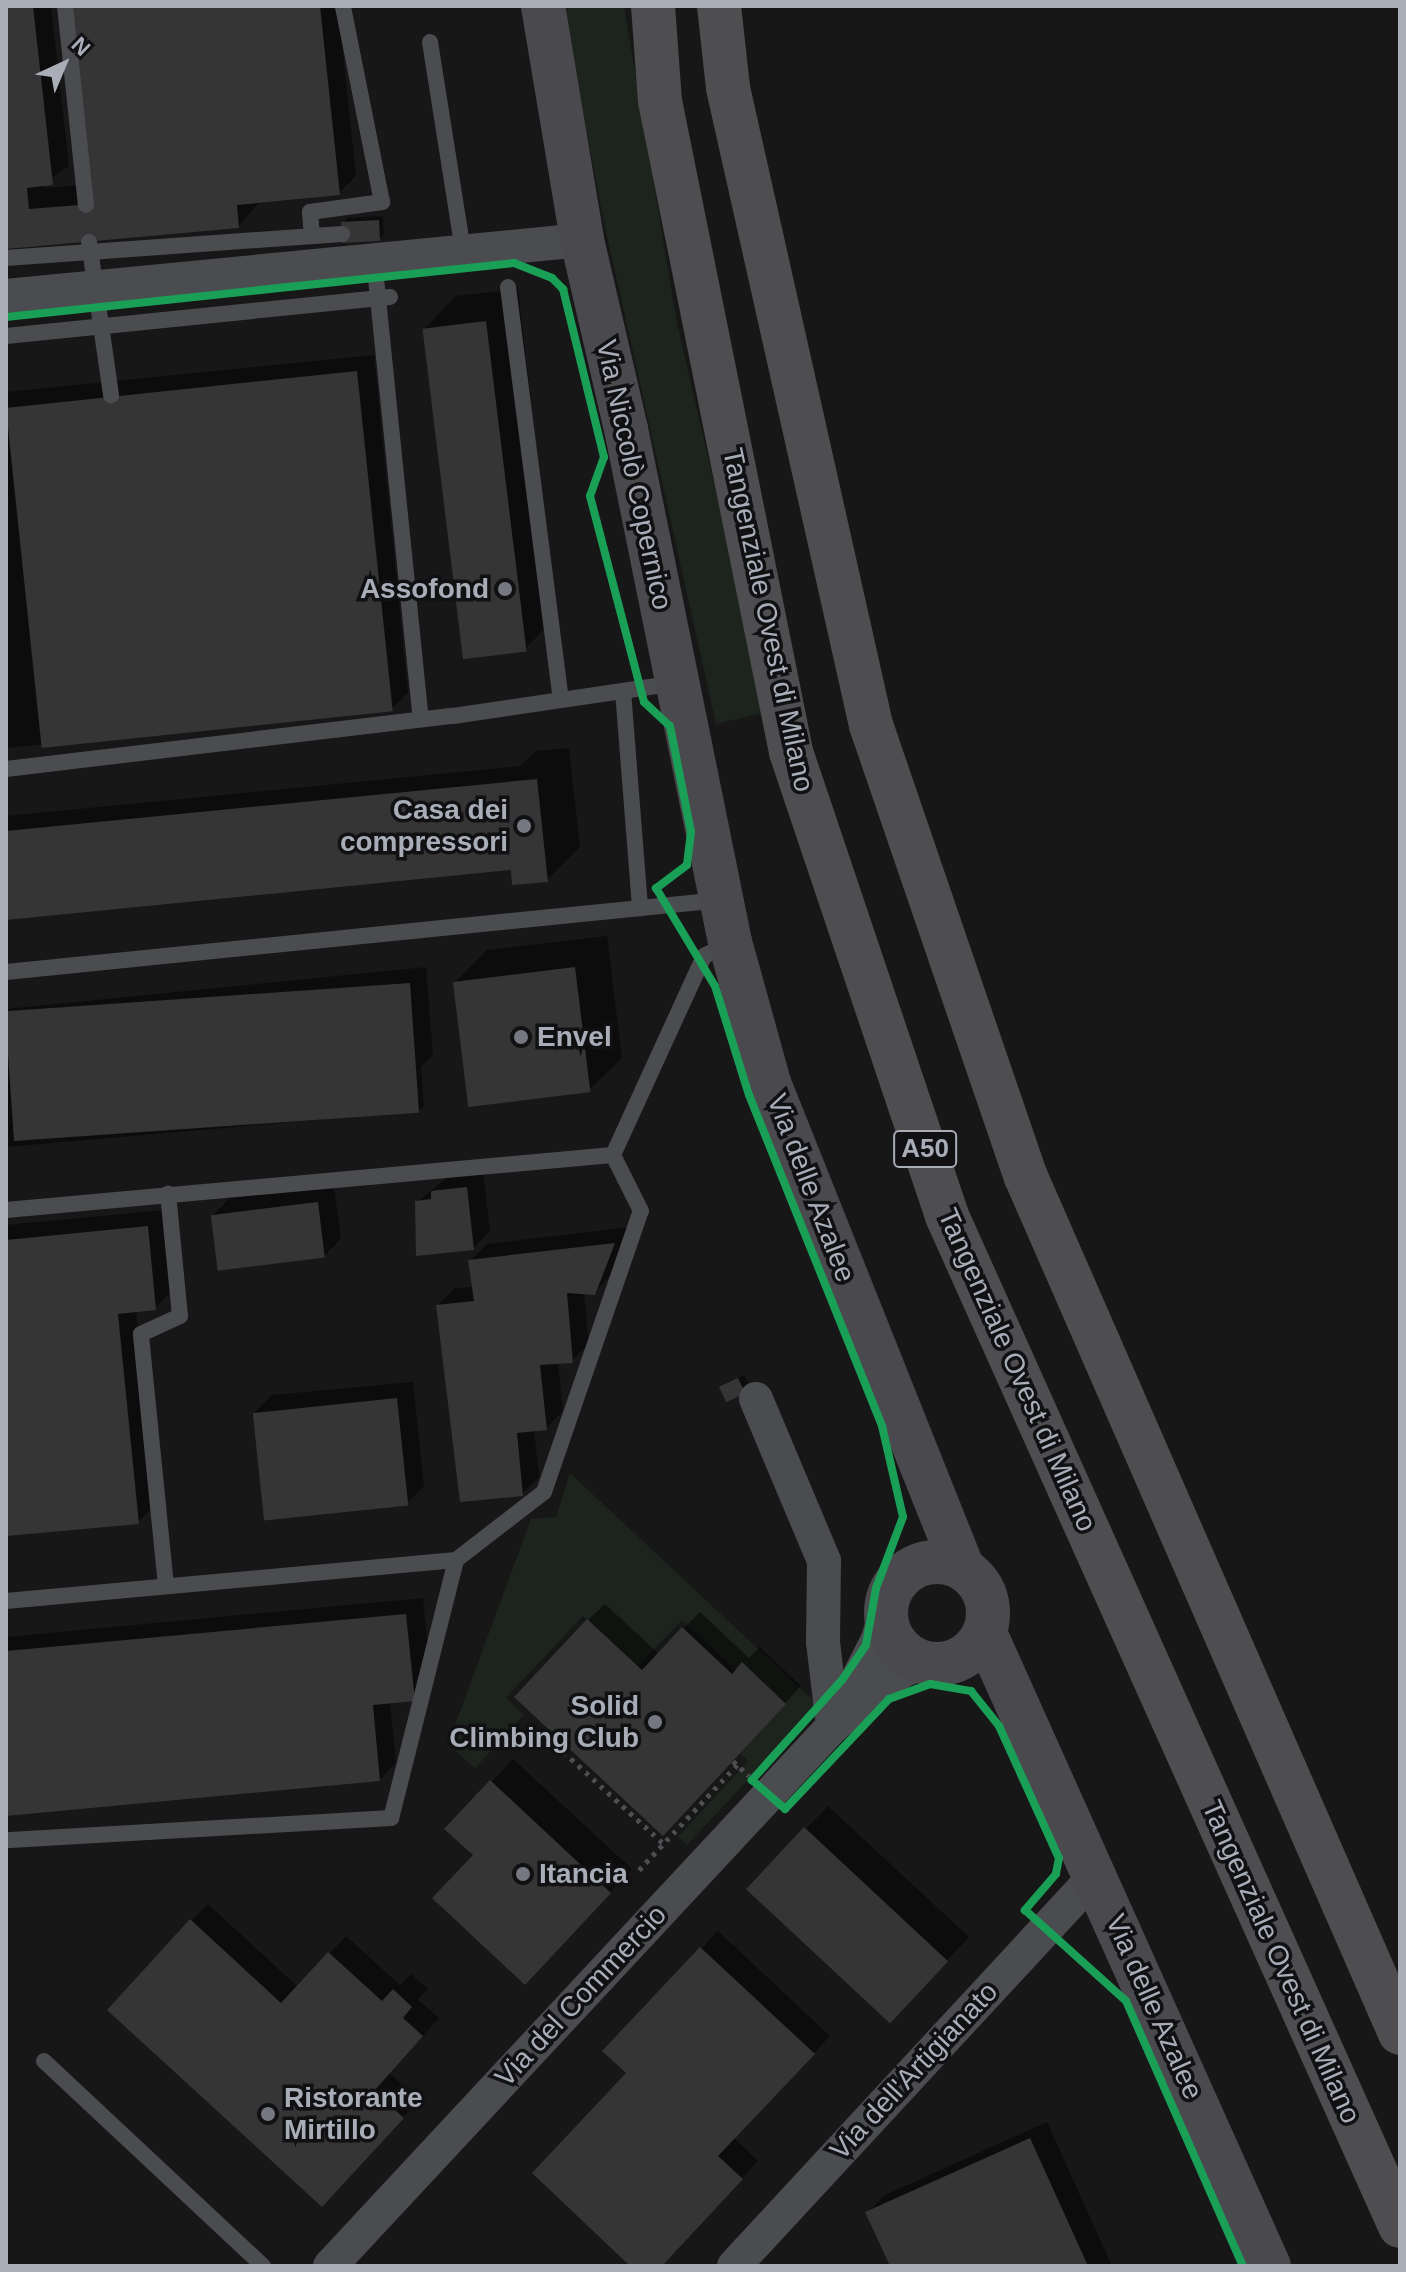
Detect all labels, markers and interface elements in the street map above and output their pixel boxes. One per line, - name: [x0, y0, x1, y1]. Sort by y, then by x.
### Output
- north arrow: [24, 24, 104, 104]
- text: N: [67, 32, 95, 61]
- street label: Via Niccolò Copernico: [589, 337, 679, 613]
- street label: Tangenziale Ovest di Milano: [715, 445, 821, 795]
- place label: Assofond: [360, 572, 489, 606]
- marker: Assofond: [496, 580, 514, 598]
- place label: Casa dei compressori: [340, 793, 508, 859]
- marker: Casa dei compressori: [515, 817, 533, 835]
- place label: Envel: [537, 1020, 612, 1054]
- marker: Envel: [512, 1028, 530, 1046]
- street label: Via delle Azalee: [759, 1088, 863, 1288]
- road number: A50: [893, 1127, 957, 1171]
- street label: Tangenziale Ovest di Milano: [930, 1203, 1104, 1537]
- place label: Solid Climbing Club: [449, 1689, 639, 1755]
- marker: Solid Climbing Club: [646, 1713, 664, 1731]
- street label: Tangenziale Ovest di Milano: [1194, 1795, 1368, 2129]
- place label: Itancia: [539, 1857, 628, 1891]
- marker: Itancia: [514, 1865, 532, 1883]
- street label: Via del Commercio: [488, 1898, 674, 2094]
- street label: Via delle Azalee: [1098, 1909, 1210, 2105]
- street label: Via dell'Artigianato: [823, 1975, 1005, 2167]
- place label: Ristorante Mirtillo: [284, 2081, 422, 2147]
- marker: Ristorante Mirtillo: [259, 2105, 277, 2123]

